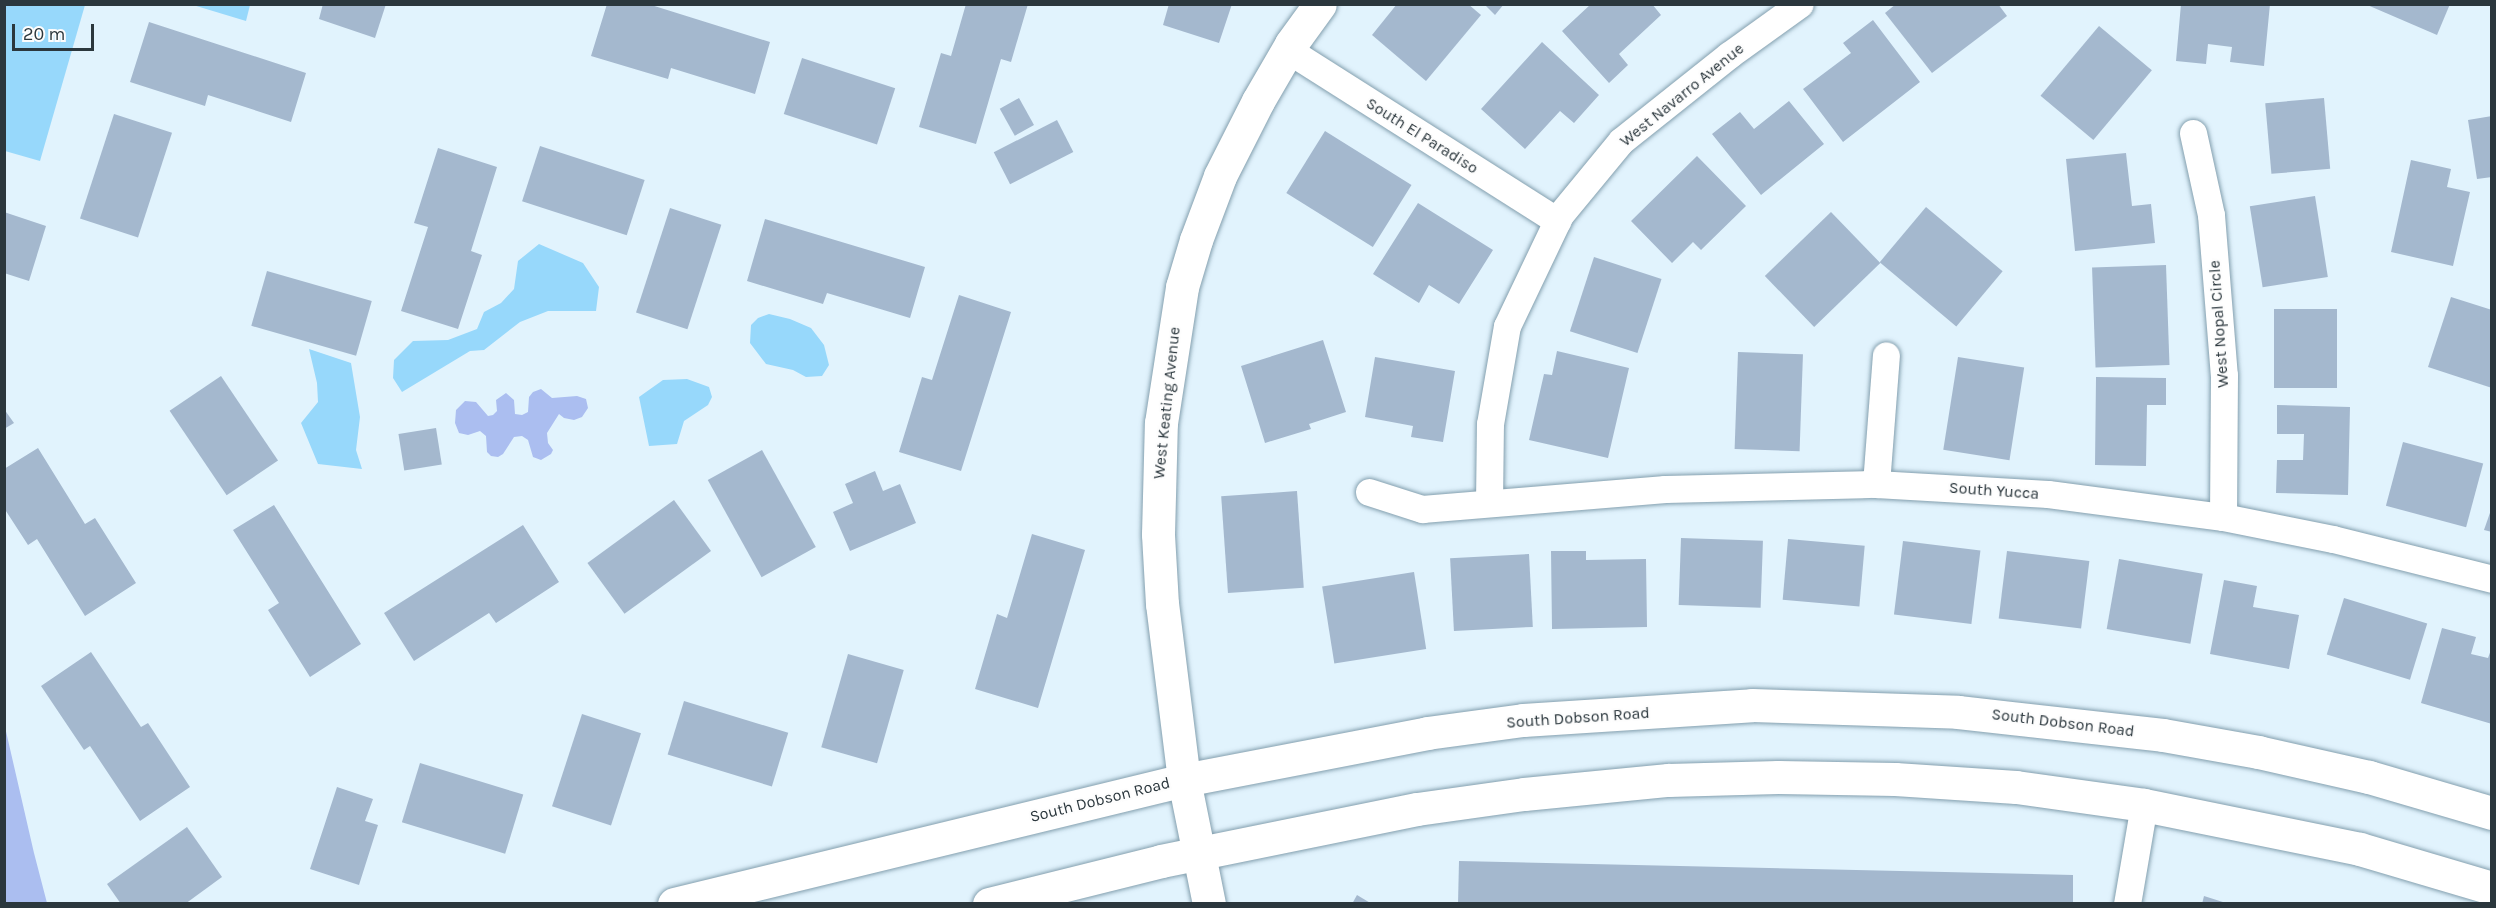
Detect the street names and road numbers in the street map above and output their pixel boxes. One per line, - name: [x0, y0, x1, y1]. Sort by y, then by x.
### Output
- street label: West Navarro Avenue: [1616, 39, 1748, 151]
- street label: South El Paradiso: [1362, 94, 1482, 178]
- street label: West Nopal Circle: [2205, 260, 2233, 388]
- street label: West Keating Avenue: [1149, 326, 1185, 480]
- street label: South Yucca: [1948, 478, 2040, 504]
- street label: South Dobson Road: [1506, 703, 1650, 733]
- street label: South Dobson Road: [1990, 705, 2136, 741]
- street label: South Dobson Road: [1028, 773, 1172, 827]

